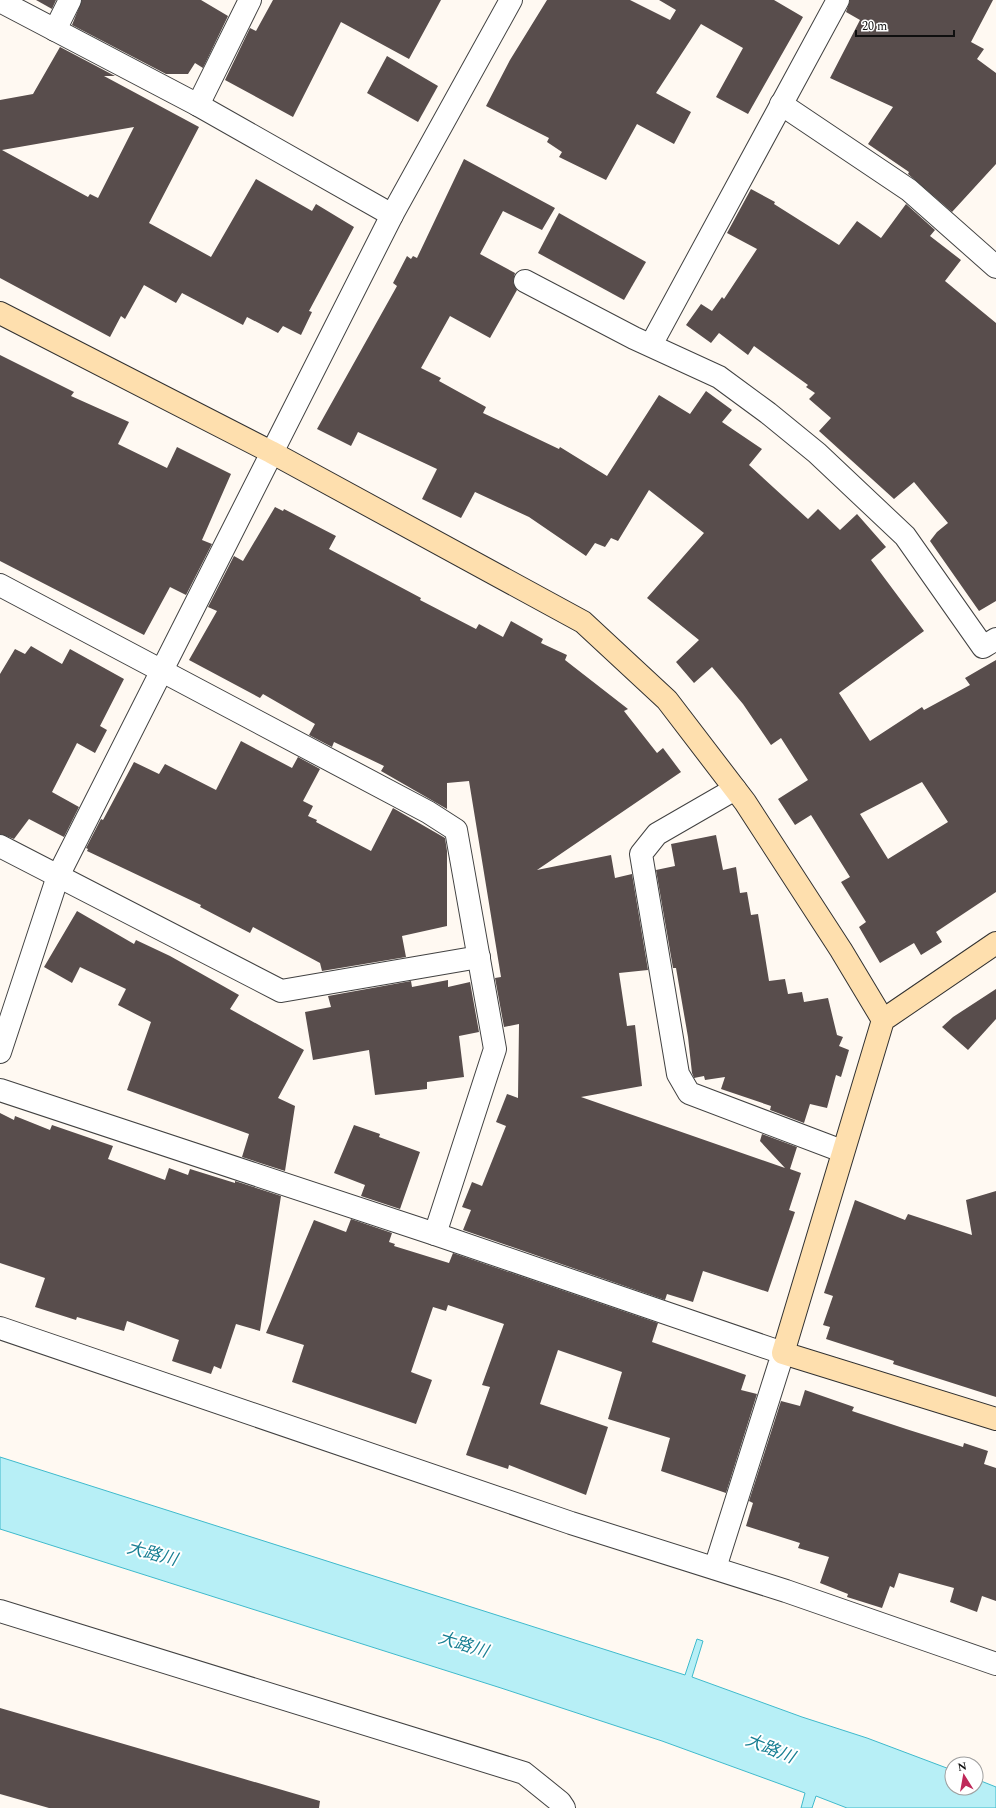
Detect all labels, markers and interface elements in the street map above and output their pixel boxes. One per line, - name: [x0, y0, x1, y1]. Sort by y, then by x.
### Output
- scale bar: [856, 12, 954, 38]
- text: 20 m: [862, 17, 887, 36]
- water label: 大路川: [124, 1535, 182, 1574]
- water label: 大路川: [435, 1625, 493, 1665]
- water label: 大路川: [741, 1727, 800, 1771]
- north arrow: [944, 1756, 984, 1796]
- text: N: [956, 1757, 968, 1776]

